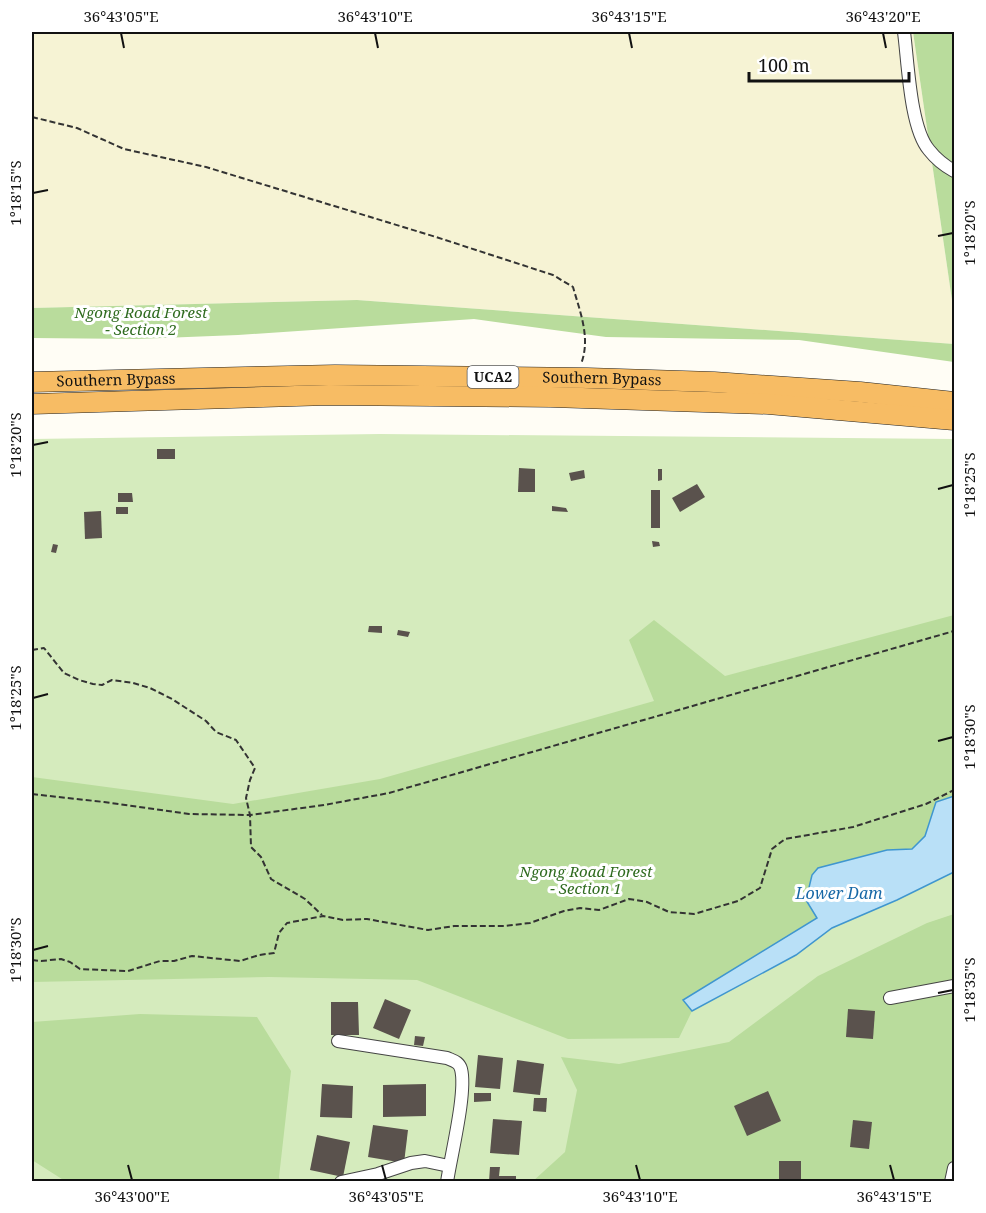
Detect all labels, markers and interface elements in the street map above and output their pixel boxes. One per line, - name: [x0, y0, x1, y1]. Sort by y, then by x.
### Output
- text: 36°43'05"E: [83, 6, 159, 26]
- text: 36°43'10"E: [337, 6, 413, 26]
- text: 36°43'15"E: [591, 6, 667, 26]
- text: 36°43'20"E: [845, 6, 921, 26]
- scale bar: [749, 45, 910, 83]
- text: 100 m: [758, 53, 810, 77]
- text: 1°18'15"S: [5, 160, 25, 226]
- text: 1°18'20"S: [959, 200, 979, 266]
- park label: Ngong Road Forest - Section 2: [74, 302, 208, 339]
- road number: UCA2: [468, 366, 518, 388]
- street label: Southern Bypass: [542, 366, 662, 389]
- street label: Southern Bypass: [56, 368, 176, 390]
- text: 1°18'20"S: [5, 412, 25, 478]
- text: 1°18'25"S: [959, 452, 979, 518]
- text: 1°18'25"S: [5, 665, 25, 731]
- text: 1°18'30"S: [959, 704, 979, 770]
- park label: Ngong Road Forest - Section 1: [519, 861, 653, 898]
- water label: Lower Dam: [795, 882, 883, 904]
- text: 1°18'30"S: [5, 917, 25, 983]
- text: 1°18'35"S: [959, 957, 979, 1023]
- text: 36°43'00"E: [94, 1186, 170, 1206]
- text: 36°43'05"E: [348, 1186, 424, 1206]
- text: 36°43'10"E: [602, 1186, 678, 1206]
- text: 36°43'15"E: [856, 1186, 932, 1206]

